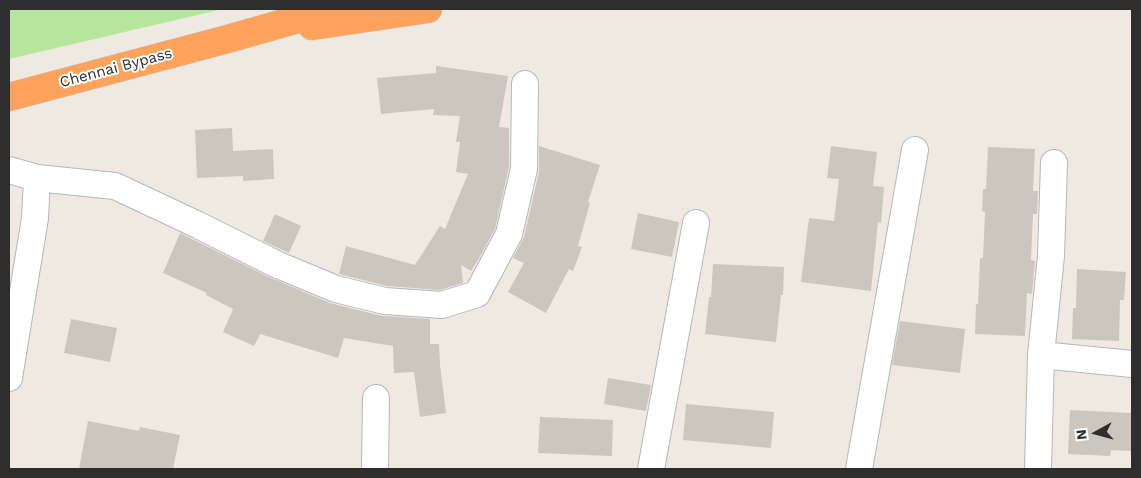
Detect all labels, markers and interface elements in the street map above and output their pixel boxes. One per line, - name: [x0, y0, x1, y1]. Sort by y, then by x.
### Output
- street label: Chennai Bypass: [58, 44, 174, 92]
- north arrow: [1071, 408, 1121, 458]
- text: N: [1073, 429, 1090, 441]

